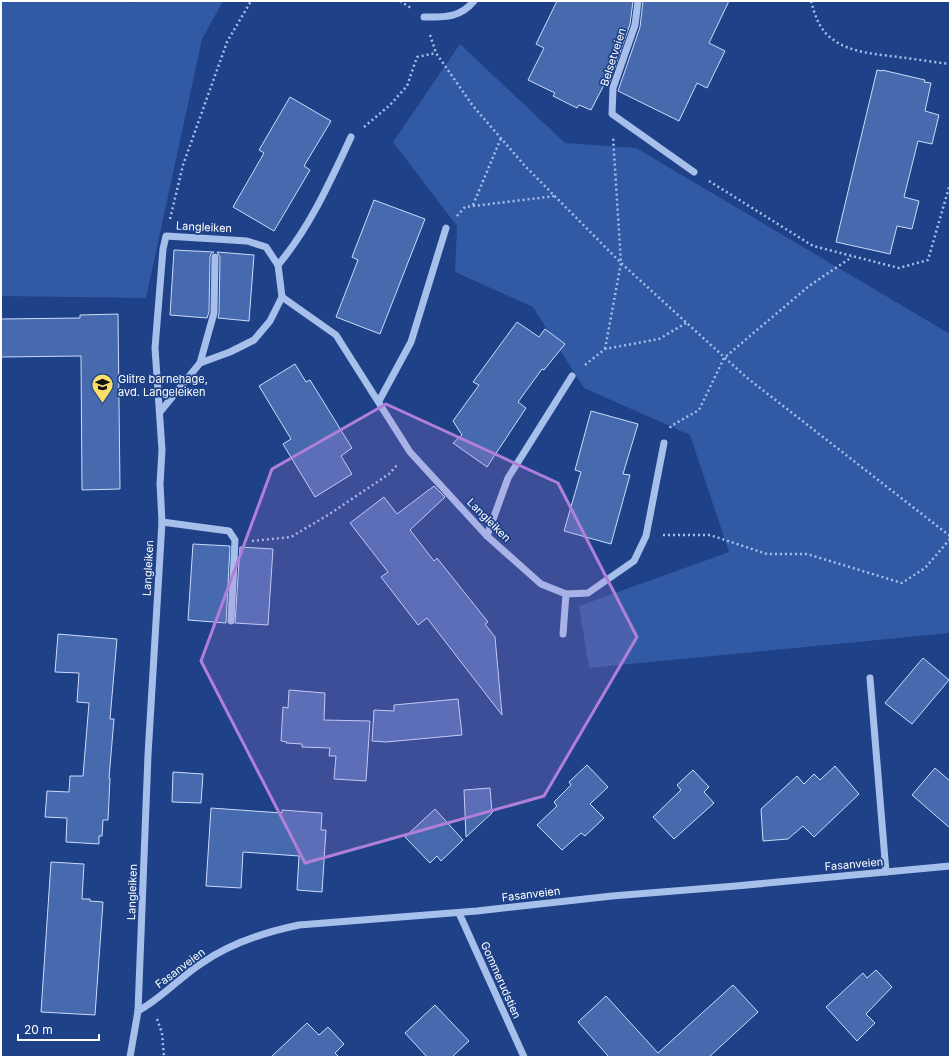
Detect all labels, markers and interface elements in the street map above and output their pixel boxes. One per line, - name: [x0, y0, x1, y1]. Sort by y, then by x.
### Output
- street label: Belsetveien: [597, 26, 629, 88]
- street label: Langleiken: [176, 219, 232, 235]
- school or university icon: Glitre barnehage, avd. Langeleiken: [89, 372, 115, 405]
- place label: Glitre barnehage, avd. Langeleiken: [118, 372, 208, 399]
- street label: Langleiken: [464, 495, 514, 545]
- street label: Langleiken: [140, 540, 156, 596]
- street label: Fasanveien: [824, 854, 884, 874]
- street label: Langleiken: [124, 864, 140, 920]
- street label: Fasanveien: [501, 883, 561, 905]
- street label: Gommerudstien: [478, 939, 524, 1021]
- street label: Fasanveien: [152, 945, 208, 991]
- scale bar: [18, 1016, 99, 1042]
- text: 20 m: [24, 1022, 53, 1037]

